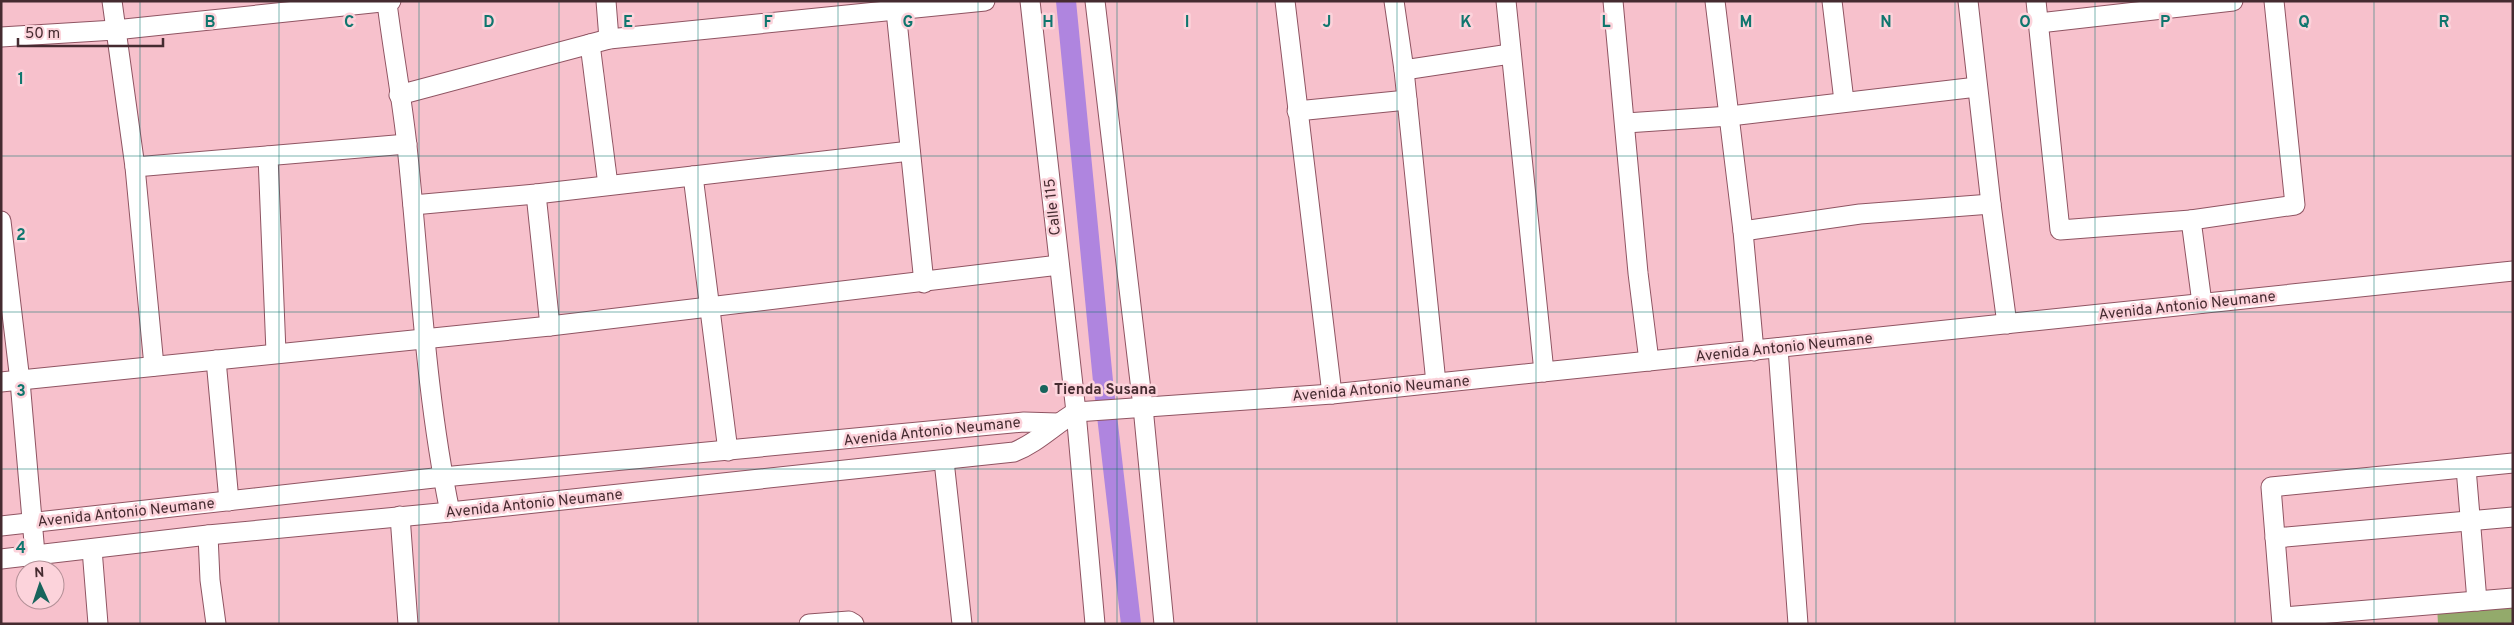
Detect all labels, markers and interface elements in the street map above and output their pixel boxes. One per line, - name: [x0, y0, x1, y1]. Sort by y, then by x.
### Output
- text: B: [204, 13, 216, 33]
- text: C: [344, 13, 354, 33]
- text: D: [483, 13, 495, 33]
- text: E: [623, 13, 633, 33]
- text: F: [763, 13, 773, 33]
- text: G: [903, 13, 913, 33]
- text: H: [1042, 13, 1054, 33]
- text: I: [1185, 13, 1189, 33]
- text: J: [1323, 13, 1331, 33]
- text: K: [1460, 13, 1472, 33]
- text: L: [1601, 13, 1611, 33]
- text: M: [1740, 13, 1752, 33]
- text: N: [1880, 13, 1892, 33]
- text: O: [2019, 13, 2031, 33]
- text: P: [2160, 13, 2170, 33]
- text: Q: [2298, 13, 2310, 33]
- text: R: [2438, 13, 2450, 33]
- scale bar: [18, 15, 162, 47]
- text: 50 m: [25, 25, 60, 44]
- text: 1: [18, 70, 24, 90]
- street label: Calle 115: [1041, 177, 1066, 236]
- text: 2: [16, 226, 26, 246]
- street label: Avenida Antonio Neumane: [2098, 288, 2277, 325]
- street label: Avenida Antonio Neumane: [1695, 330, 1874, 367]
- street label: Avenida Antonio Neumane: [1292, 372, 1471, 407]
- place label: Tienda Susana: [1054, 381, 1156, 400]
- text: 3: [16, 382, 26, 402]
- marker: Tienda Susana: [1038, 383, 1050, 395]
- street label: Avenida Antonio Neumane: [843, 414, 1022, 451]
- street label: Avenida Antonio Neumane: [445, 486, 624, 523]
- street label: Avenida Antonio Neumane: [37, 495, 216, 532]
- text: 4: [16, 539, 26, 559]
- north arrow: [15, 560, 65, 610]
- text: N: [34, 565, 45, 582]

